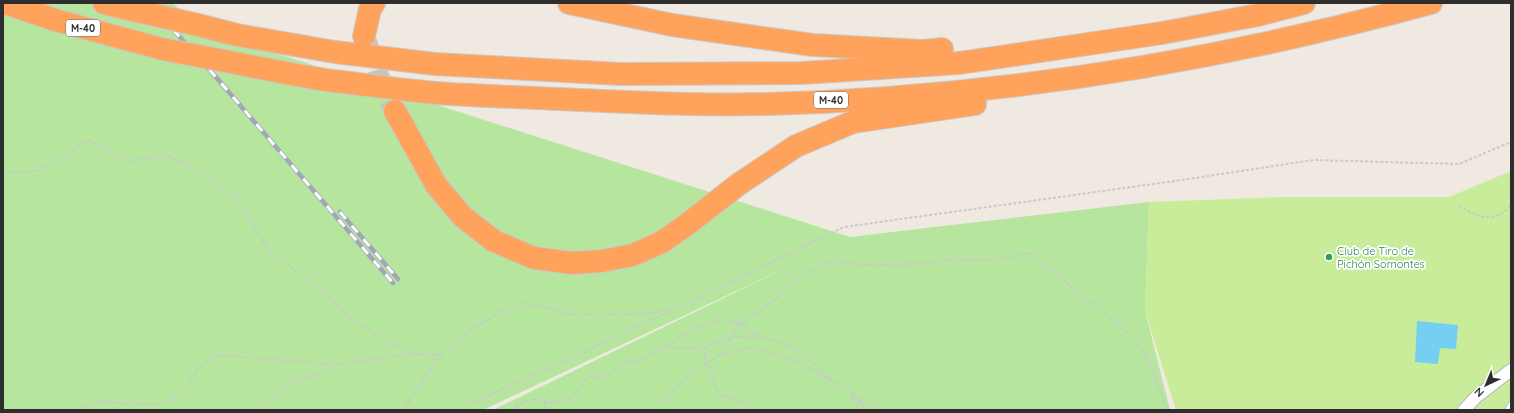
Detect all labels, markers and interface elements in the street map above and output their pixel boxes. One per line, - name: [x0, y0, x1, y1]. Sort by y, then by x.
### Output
- road number: M-40: [66, 20, 100, 36]
- road number: M-40: [814, 92, 848, 108]
- place label: Club de Tiro de Pichón Somontes: [1337, 244, 1425, 271]
- marker: Club de Tiro de Pichón Somontes: [1324, 252, 1334, 262]
- north arrow: [1466, 365, 1506, 405]
- text: N: [1471, 384, 1487, 400]

